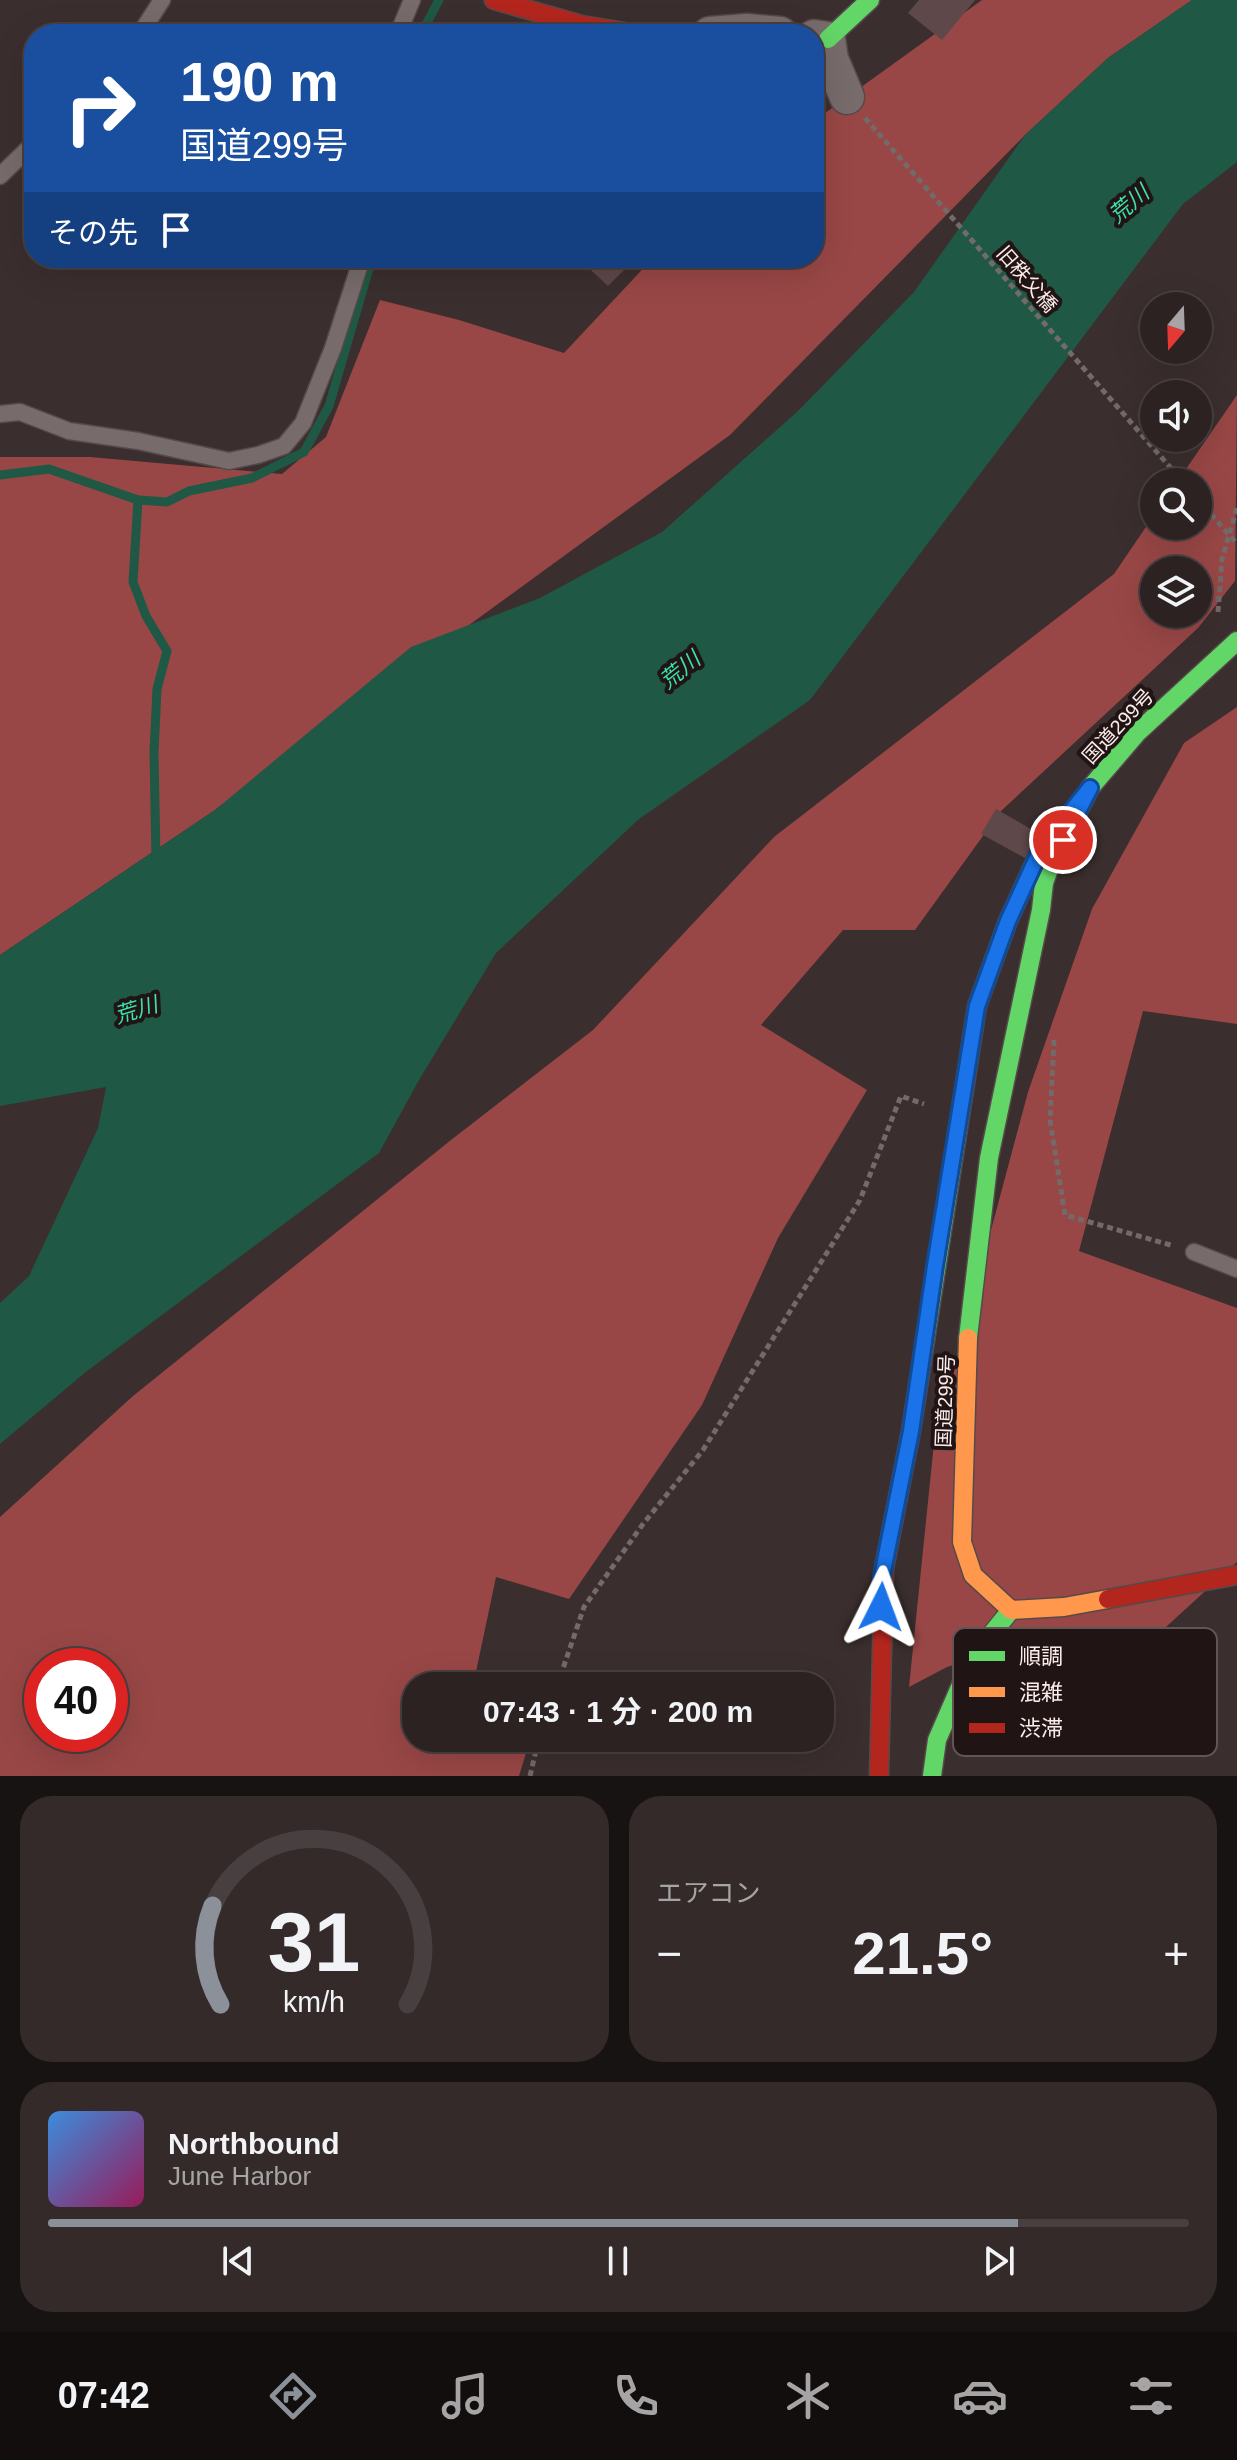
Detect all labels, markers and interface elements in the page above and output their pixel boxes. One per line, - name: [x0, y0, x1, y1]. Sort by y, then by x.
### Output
- text: 190 m: [180, 50, 339, 113]
- icon: right: [48, 56, 152, 160]
- text: 国道299号: [180, 125, 348, 166]
- water label: 荒川: [1104, 179, 1155, 228]
- icon: arrive: [154, 208, 198, 252]
- text: その先: [48, 216, 138, 249]
- street label: 旧秩父橋: [992, 242, 1062, 316]
- north arrow: [1140, 292, 1212, 364]
- map controls: [1140, 292, 1212, 628]
- button: sound: [1140, 380, 1212, 452]
- button: search: [1140, 468, 1212, 540]
- button: layers: [1140, 556, 1212, 628]
- water label: 荒川: [655, 645, 707, 694]
- street label: 国道299号: [1078, 684, 1158, 768]
- pin: [1029, 806, 1097, 874]
- icon: arrive: [1041, 818, 1085, 862]
- water label: 荒川: [111, 991, 163, 1028]
- street label: 国道299号: [932, 1354, 958, 1448]
- position arrow: [839, 1565, 923, 1649]
- legend: [953, 1628, 1217, 1756]
- text: 順調: [1019, 1644, 1063, 1669]
- speed limit sign: 40: [24, 1648, 128, 1752]
- text: 混雑: [1019, 1680, 1063, 1705]
- text: 07:43 · 1 分 · 200 m: [483, 1695, 753, 1728]
- text: 渋滞: [1019, 1716, 1063, 1741]
- text: エアコン: [657, 1878, 761, 1908]
- text: 31: [268, 1896, 361, 1989]
- text: 21.5°: [852, 1920, 993, 1987]
- text: −: [657, 1929, 682, 1978]
- text: +: [1163, 1929, 1189, 1978]
- text: km/h: [283, 1986, 345, 2018]
- text: Northbound: [168, 2127, 340, 2160]
- text: June Harbor: [168, 2161, 311, 2191]
- icon: previous: [216, 2239, 260, 2283]
- icon: pause: [596, 2239, 640, 2283]
- icon: next: [977, 2239, 1021, 2283]
- icon: directions: [265, 2368, 321, 2424]
- icon: music: [437, 2368, 493, 2424]
- icon: phone: [608, 2368, 664, 2424]
- icon: climate: [780, 2368, 836, 2424]
- icon: car: [952, 2368, 1008, 2424]
- icon: filters: [1123, 2368, 1179, 2424]
- text: 07:42: [58, 2375, 150, 2416]

